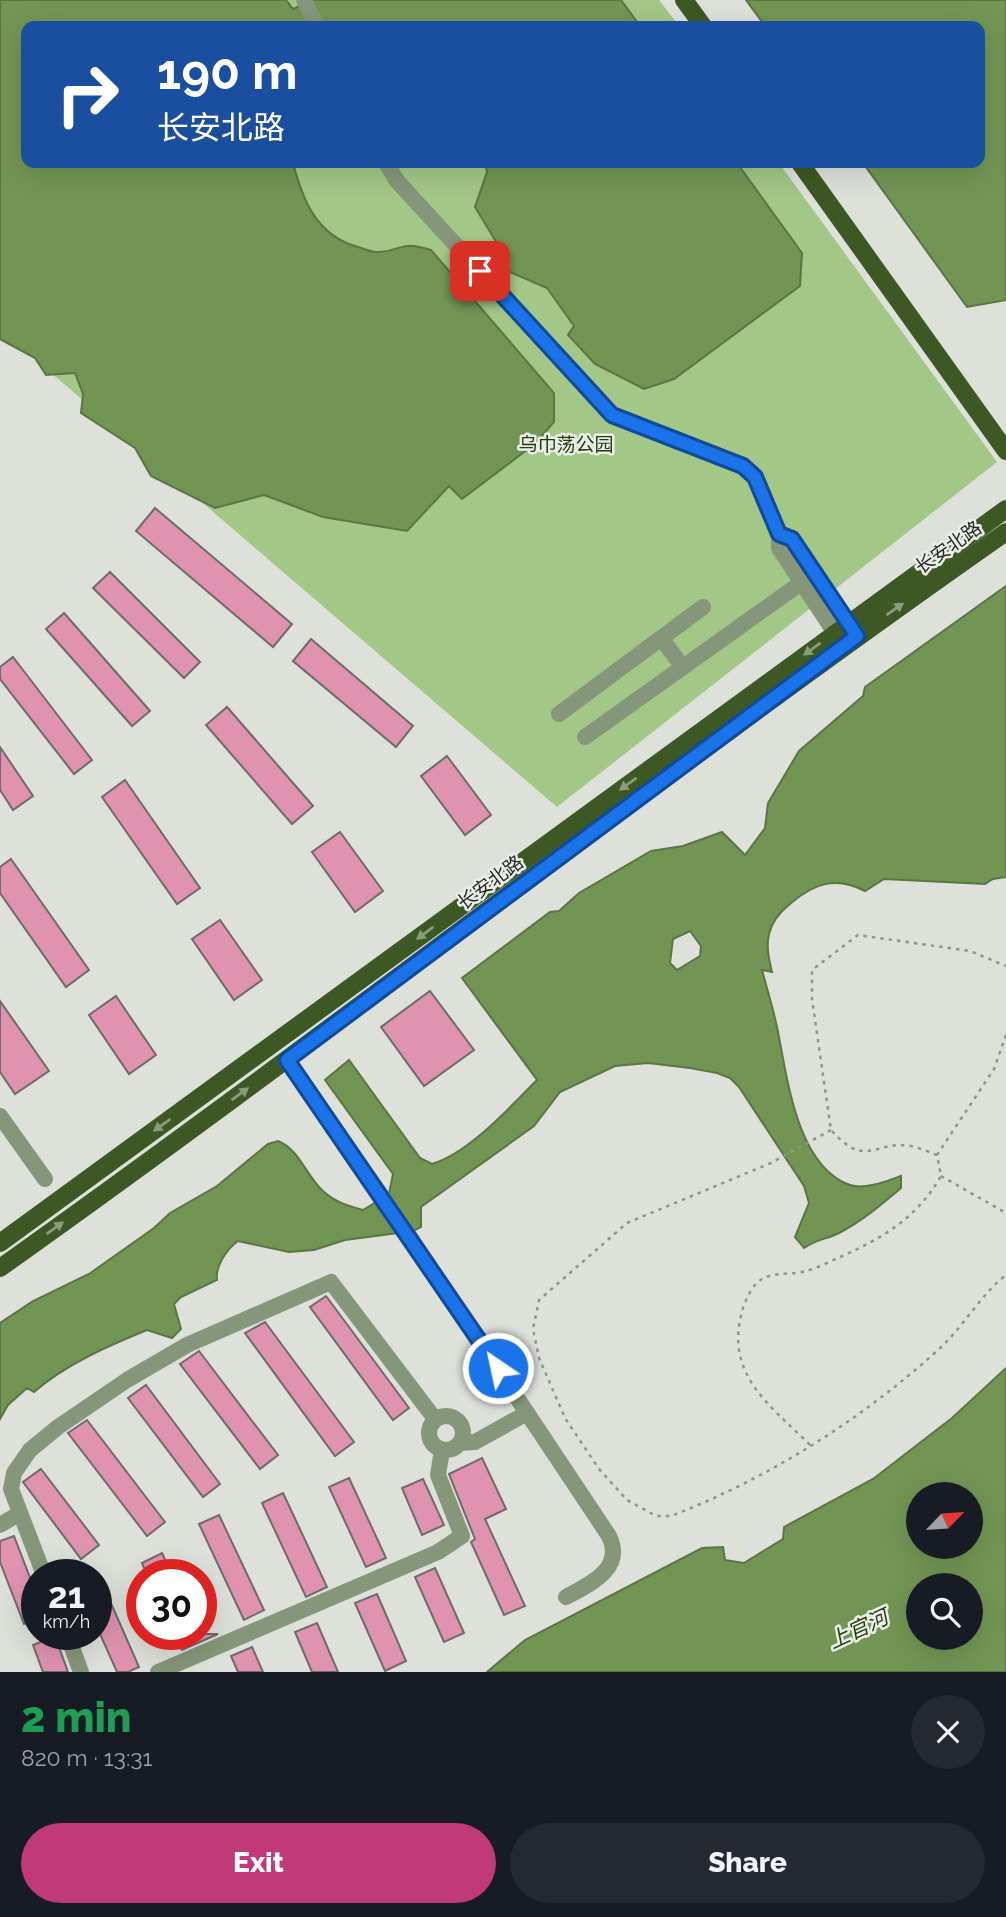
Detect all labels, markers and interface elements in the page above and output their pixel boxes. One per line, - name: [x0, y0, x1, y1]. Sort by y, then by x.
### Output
- text: 190 m: [157, 43, 298, 100]
- icon: right: [42, 49, 133, 140]
- text: 长安北路: [157, 109, 285, 146]
- pin: [450, 241, 510, 301]
- icon: arrive: [461, 252, 499, 290]
- park label: 乌巾荡公园: [518, 433, 614, 455]
- street label: 长安北路: [911, 516, 985, 578]
- one-way arrow: [886, 602, 904, 616]
- one-way arrow: [803, 642, 821, 656]
- one-way arrow: [619, 777, 637, 791]
- street label: 长安北路: [453, 850, 527, 914]
- one-way arrow: [416, 925, 434, 939]
- one-way arrow: [230, 1087, 249, 1101]
- one-way arrow: [153, 1118, 171, 1132]
- one-way arrow: [46, 1221, 65, 1235]
- position arrow: [461, 1331, 535, 1405]
- north arrow: [906, 1482, 984, 1559]
- map controls: [906, 1482, 983, 1650]
- speed limit sign: 30: [126, 1559, 217, 1650]
- button: search: [906, 1573, 983, 1650]
- text: 21: [48, 1575, 85, 1616]
- water label: 上官河: [824, 1603, 895, 1654]
- text: km/h: [43, 1611, 90, 1632]
- text: 2 min: [21, 1693, 131, 1742]
- button: close: [911, 1695, 985, 1769]
- text: 820 m · 13:31: [21, 1744, 152, 1771]
- button: Exit: [21, 1823, 496, 1903]
- button: Share: [510, 1823, 985, 1903]

